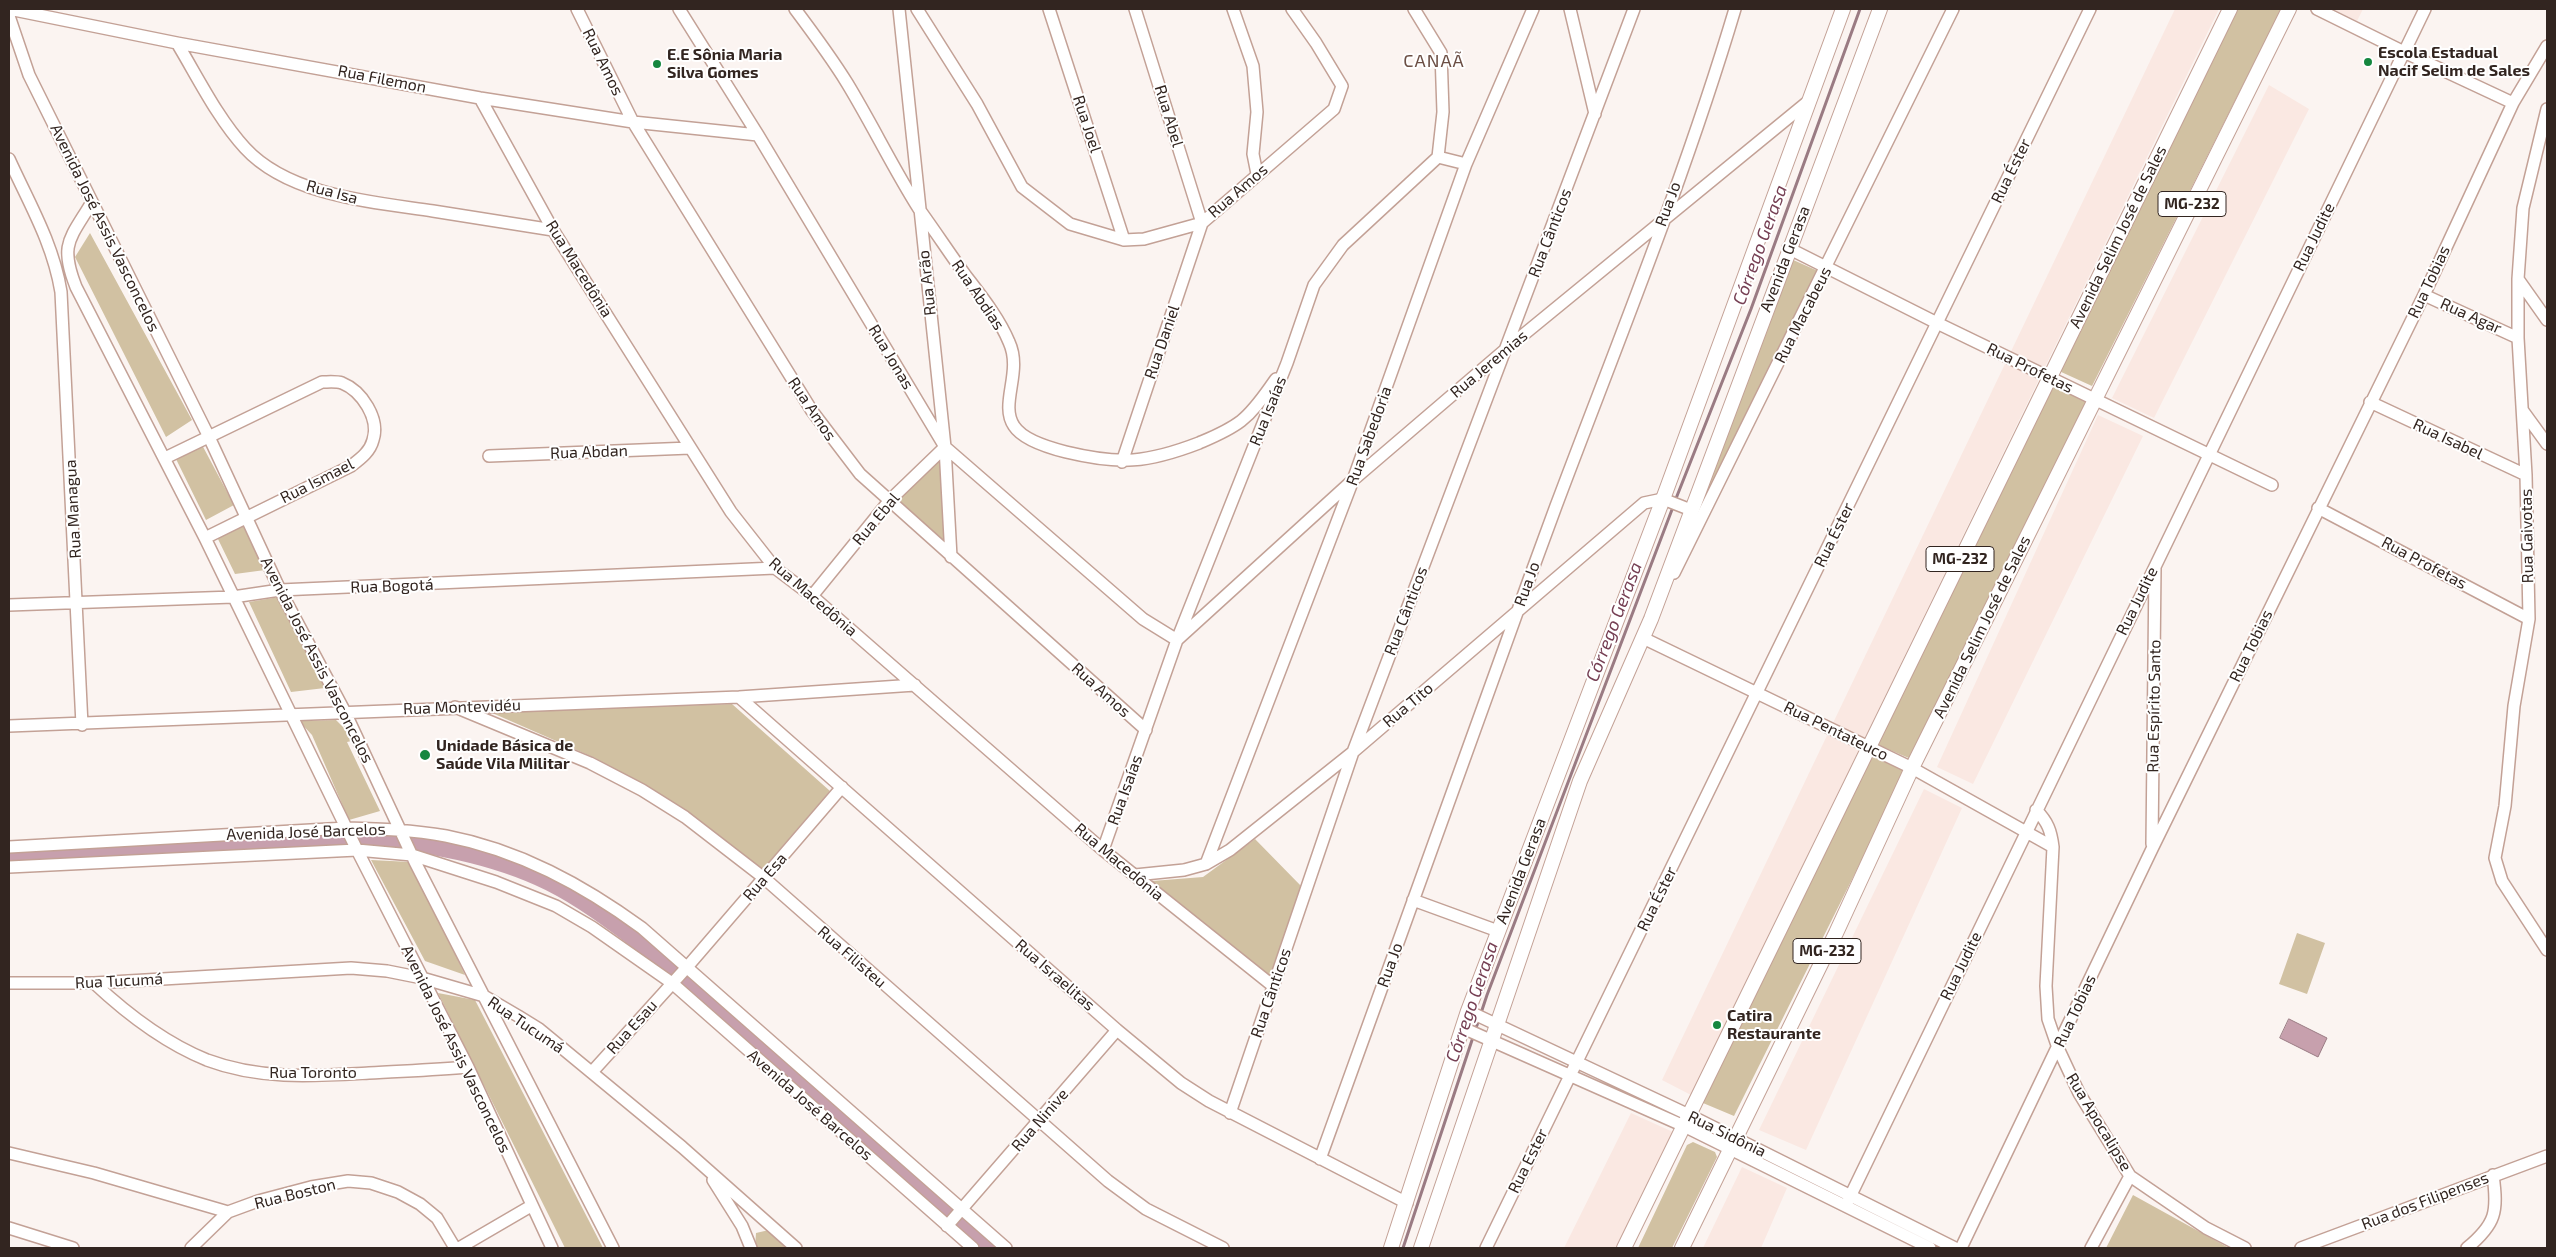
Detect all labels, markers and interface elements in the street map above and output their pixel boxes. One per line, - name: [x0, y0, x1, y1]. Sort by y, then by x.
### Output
- street label: Rua Amos: [578, 25, 628, 99]
- place label: Escola Estadual Nacif Selim de Sales: [2378, 43, 2530, 81]
- place label: E.E Sônia Maria Silva Gomes: [667, 45, 782, 83]
- district label: CANAÃ: [1403, 50, 1465, 72]
- marker: Escola Estadual Nacif Selim de Sales: [2362, 56, 2374, 68]
- marker: E.E Sônia Maria Silva Gomes: [651, 58, 663, 70]
- street label: Rua Filemon: [336, 61, 428, 97]
- street label: Rua Abel: [1150, 83, 1188, 149]
- street label: Rua Joel: [1069, 93, 1105, 155]
- street label: Avenida José Assis Vasconcelos: [46, 121, 164, 335]
- street label: Rua Éster: [1987, 136, 2035, 206]
- street label: Avenida Selim José de Sales: [2065, 143, 2171, 331]
- street label: Rua Amos: [1204, 160, 1272, 222]
- street label: Rua Isa: [304, 176, 360, 208]
- street label: Rua Jo: [1651, 179, 1685, 229]
- water label: Córrego Gerasa: [1728, 182, 1792, 308]
- street label: Rua Cânticos: [1524, 186, 1576, 280]
- road number: MG-232: [2158, 192, 2226, 216]
- street label: Rua Judite: [2289, 200, 2339, 274]
- street label: Avenida Gerasa: [1756, 203, 1814, 315]
- street label: Rua Macedônia: [542, 217, 616, 321]
- street label: Rua Tobias: [2404, 243, 2454, 321]
- street label: Rua Arão: [914, 249, 940, 317]
- street label: Rua Abdias: [948, 256, 1008, 334]
- street label: Rua Macabeus: [1770, 264, 1836, 366]
- street label: Rua Agar: [2437, 294, 2505, 338]
- street label: Rua Daniel: [1140, 302, 1184, 382]
- street label: Rua Jonas: [864, 321, 918, 393]
- street label: Rua Jeremias: [1446, 326, 1532, 402]
- street label: Rua Profetas: [1984, 339, 2076, 397]
- street label: Rua Isaías: [1245, 373, 1291, 449]
- street label: Rua Amos: [784, 374, 840, 444]
- street label: Rua Sabedoria: [1342, 384, 1396, 488]
- street label: Rua Isabel: [2410, 414, 2486, 464]
- street label: Rua Abdan: [550, 441, 628, 463]
- street label: Rua Ismael: [277, 454, 357, 508]
- street label: Rua Managua: [61, 459, 85, 559]
- street label: Rua Ebal: [848, 489, 904, 549]
- street label: Rua Gaivotas: [2517, 489, 2537, 583]
- street label: Rua Éster: [1810, 500, 1858, 570]
- street label: Avenida Selim José de Sales: [1929, 533, 2035, 721]
- street label: Rua Profetas: [2378, 533, 2470, 593]
- road number: MG-232: [1926, 546, 1994, 572]
- street label: Rua Macedônia: [765, 553, 861, 641]
- street label: Avenida José Assis Vasconcelos: [257, 554, 377, 766]
- street label: Rua Jo: [1510, 559, 1544, 609]
- water label: Córrego Gerasa: [1581, 559, 1647, 685]
- street label: Rua Cânticos: [1380, 564, 1432, 658]
- street label: Rua Judite: [2112, 564, 2162, 638]
- street label: Rua Bogotá: [350, 575, 434, 597]
- street label: Rua Tobias: [2225, 607, 2277, 685]
- street label: Rua Espírito Santo: [2143, 639, 2165, 773]
- street label: Rua Amos: [1068, 659, 1134, 721]
- street label: Rua Tito: [1379, 678, 1437, 732]
- street label: Rua Montevidéu: [403, 695, 521, 719]
- street label: Rua Pentateuco: [1781, 697, 1891, 765]
- place label: Unidade Básica de Saúde Vila Militar: [436, 736, 573, 774]
- marker: Unidade Básica de Saúde Vila Militar: [418, 748, 432, 762]
- street label: Rua Isaías: [1103, 752, 1147, 828]
- street label: Avenida Gerasa: [1492, 815, 1550, 927]
- street label: Rua Macedônia: [1070, 819, 1168, 905]
- street label: Avenida José Barcelos: [226, 820, 386, 844]
- street label: Rua Esa: [739, 849, 791, 905]
- street label: Rua Éster: [1633, 864, 1681, 934]
- street label: Rua Filisteu: [814, 922, 890, 992]
- street label: Rua Judite: [1936, 929, 1986, 1003]
- street label: Rua Israelitas: [1011, 935, 1099, 1015]
- road number: MG-232: [1793, 938, 1861, 964]
- water label: Córrego Gerasa: [1441, 939, 1503, 1065]
- street label: Rua Jo: [1373, 940, 1407, 990]
- street label: Avenida José Assis Vasconcelos: [397, 942, 515, 1156]
- street label: Rua Cânticos: [1247, 946, 1295, 1040]
- street label: Rua Tucumá: [75, 969, 163, 993]
- street label: Rua Tobias: [2050, 972, 2100, 1050]
- street label: Rua Tucumá: [484, 992, 568, 1058]
- street label: Rua Esau: [603, 996, 661, 1058]
- place label: Catira Restaurante: [1727, 1006, 1821, 1044]
- marker: Catira Restaurante: [1711, 1019, 1723, 1031]
- street label: Avenida José Barcelos: [744, 1045, 876, 1165]
- street label: Rua Toronto: [269, 1063, 357, 1083]
- street label: Rua Apocalipse: [2062, 1069, 2136, 1175]
- street label: Rua Ninive: [1008, 1085, 1072, 1155]
- street label: Rua Sidônia: [1685, 1107, 1769, 1161]
- street label: Rua Ester: [1504, 1126, 1552, 1196]
- street label: Rua dos Filipenses: [2359, 1168, 2491, 1234]
- street label: Rua Boston: [252, 1175, 338, 1213]

